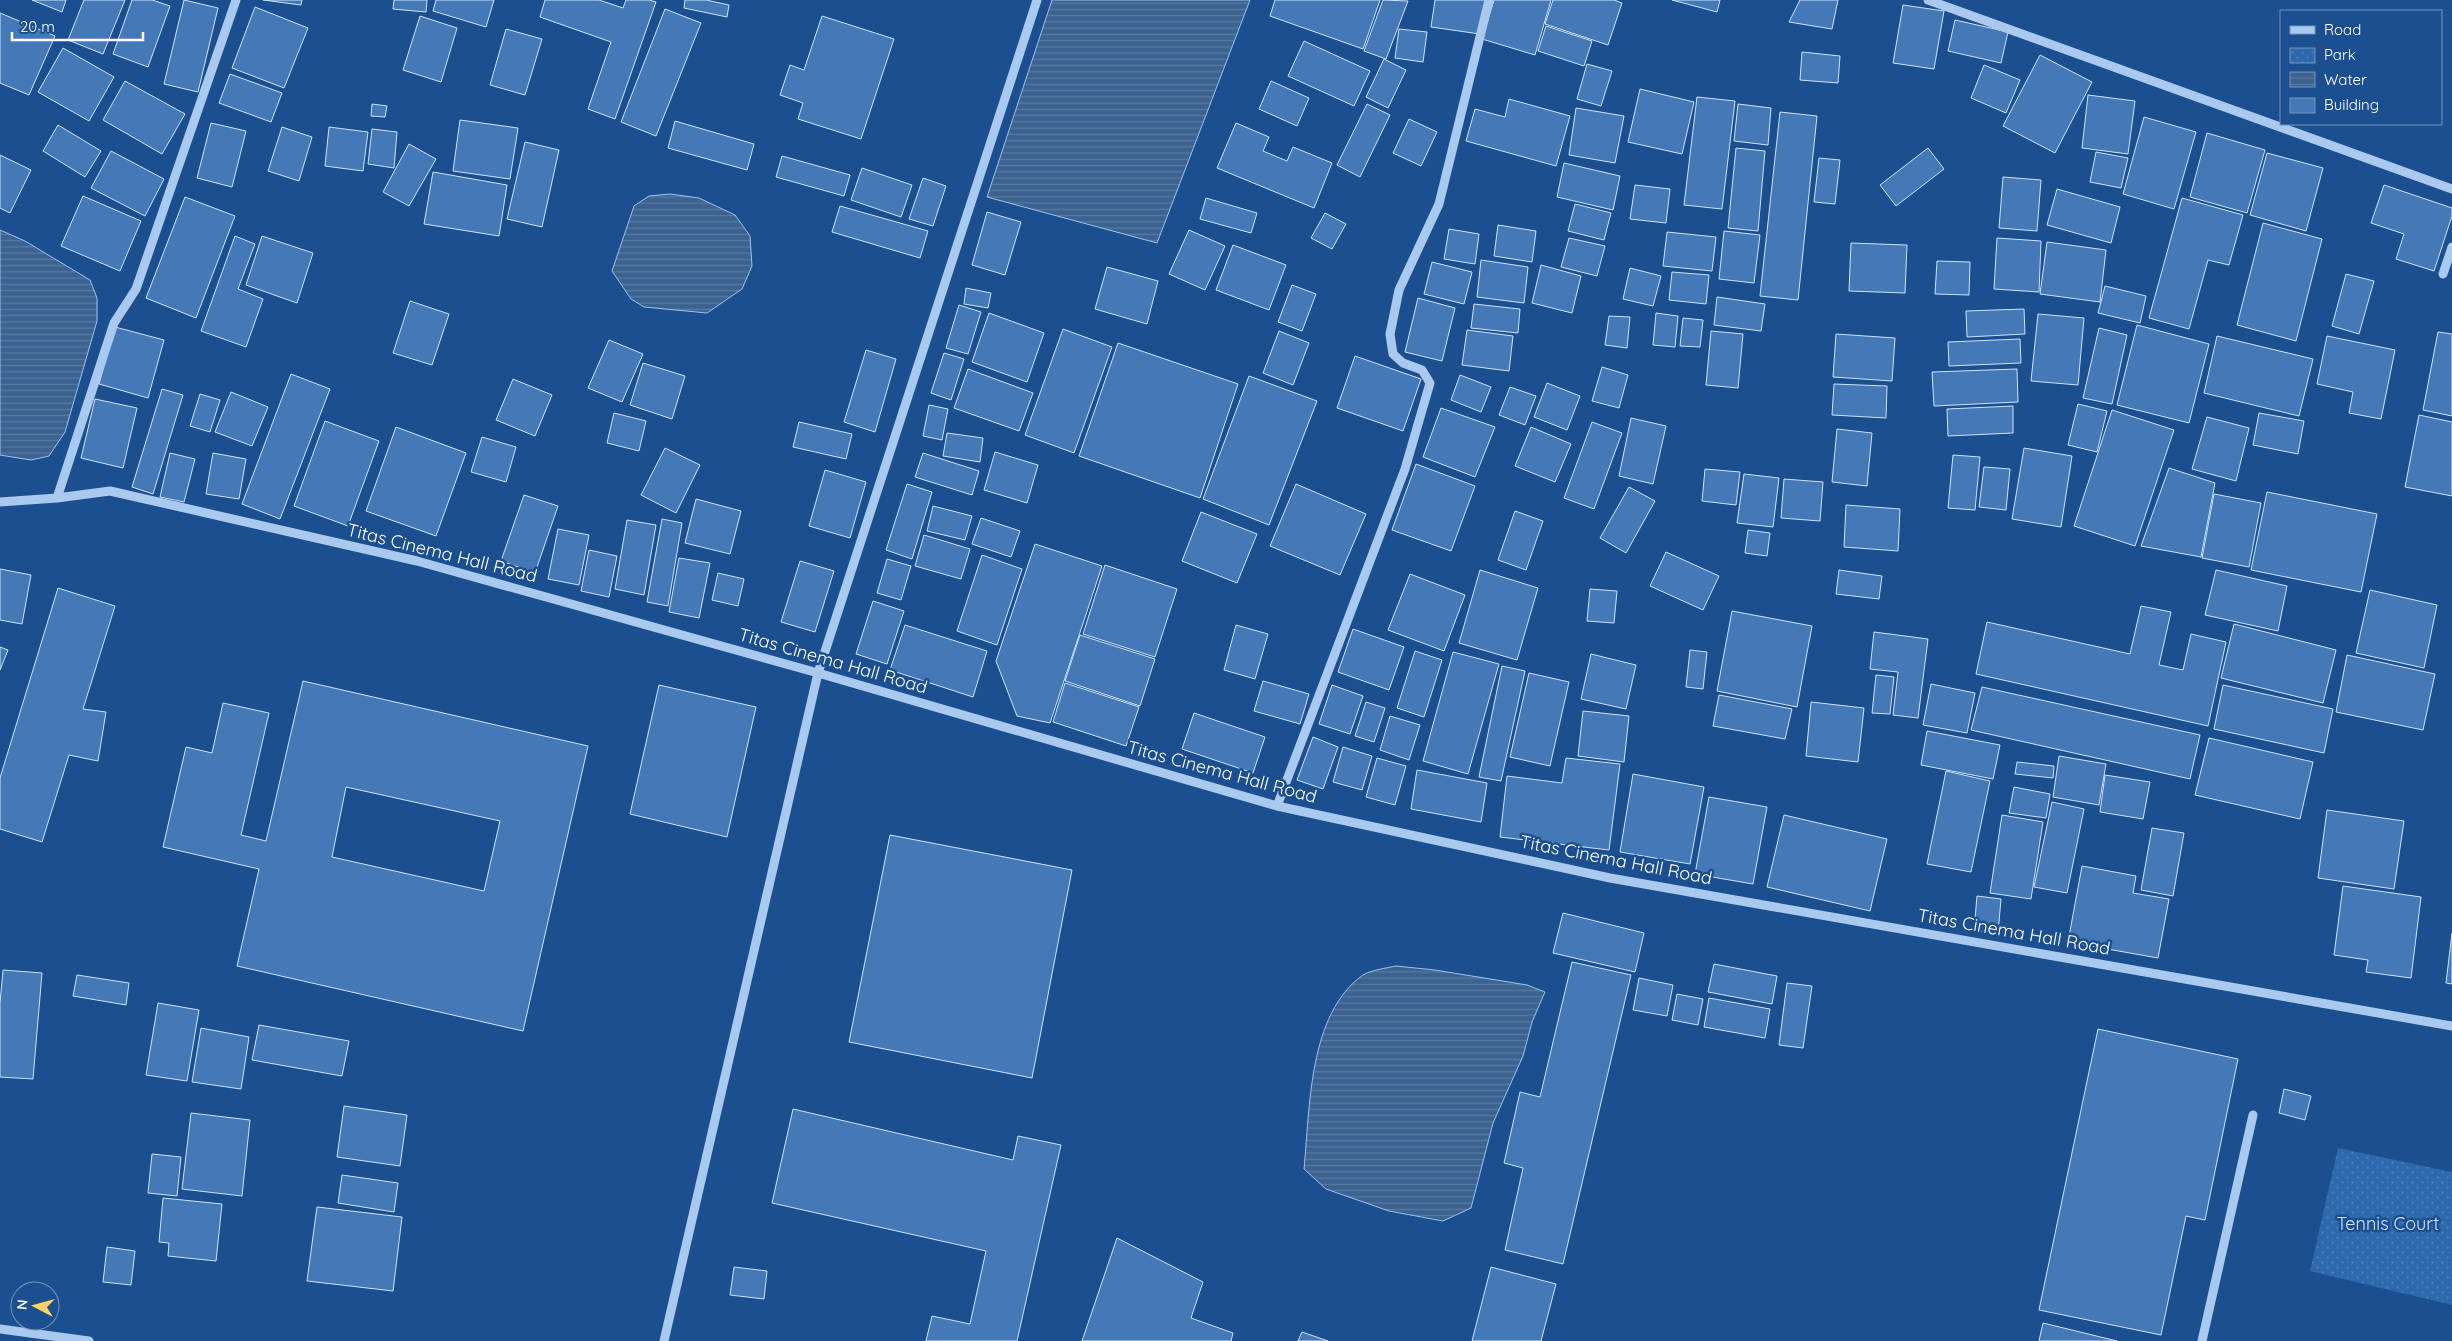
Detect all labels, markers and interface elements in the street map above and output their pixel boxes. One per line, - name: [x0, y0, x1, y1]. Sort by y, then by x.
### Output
- scale bar: [12, 10, 144, 42]
- legend: [2280, 10, 2442, 125]
- text: 20 m: [20, 17, 55, 36]
- text: Road: [2324, 20, 2361, 39]
- text: Park: [2324, 45, 2356, 64]
- text: Water: [2324, 70, 2367, 89]
- text: Building: [2324, 95, 2379, 114]
- street label: Titas Cinema Hall Road: [345, 518, 540, 587]
- street label: Titas Cinema Hall Road: [736, 623, 930, 698]
- street label: Titas Cinema Hall Road: [1125, 735, 1319, 808]
- street label: Titas Cinema Hall Road: [1518, 830, 1714, 889]
- street label: Titas Cinema Hall Road: [1916, 903, 2112, 960]
- park label: Tennis Court: [2337, 1212, 2439, 1235]
- north arrow: [10, 1281, 60, 1331]
- text: N: [13, 1299, 32, 1311]

